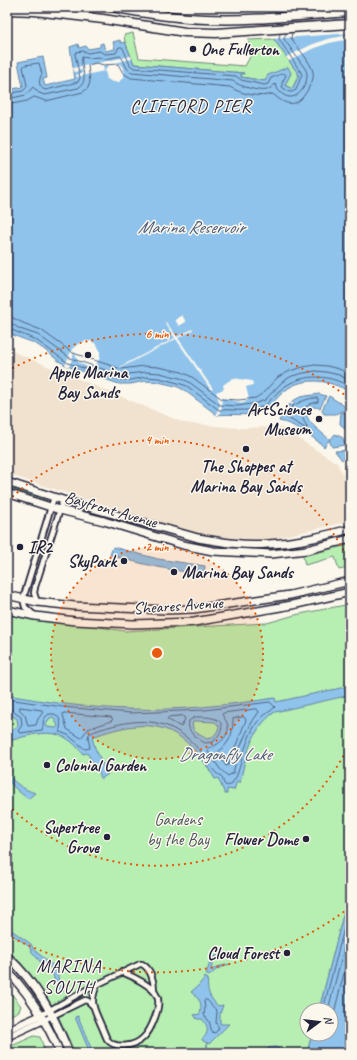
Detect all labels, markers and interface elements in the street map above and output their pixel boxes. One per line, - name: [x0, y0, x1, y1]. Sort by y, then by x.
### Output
- place label: One Fullerton: [201, 39, 280, 60]
- marker: One Fullerton: [188, 44, 198, 54]
- district label: CLIFFORD PIER: [130, 95, 253, 117]
- water label: Marina Reservoir: [138, 216, 248, 238]
- text: 6 min: [145, 326, 169, 342]
- marker: Apple Marina Bay Sands: [83, 350, 93, 360]
- place label: Apple Marina Bay Sands: [49, 362, 129, 403]
- place label: ArtScience Museum: [247, 399, 313, 440]
- marker: ArtScience Museum: [314, 414, 324, 424]
- text: 4 min: [146, 432, 169, 448]
- marker: The Shoppes at Marina Bay Sands: [241, 444, 251, 454]
- place label: The Shoppes at Marina Bay Sands: [191, 456, 303, 497]
- street label: Bayfront Avenue: [62, 486, 161, 533]
- place label: IR2: [28, 537, 53, 558]
- text: 2 min: [146, 539, 169, 555]
- marker: IR2: [15, 542, 25, 552]
- place label: SkyPark: [68, 551, 118, 572]
- marker: SkyPark: [119, 556, 129, 566]
- place label: Marina Bay Sands: [182, 562, 295, 583]
- marker: Marina Bay Sands: [169, 567, 179, 577]
- street label: Sheares Avenue: [133, 592, 225, 619]
- centre of rings: [150, 646, 164, 660]
- water label: Dragonfly Lake: [179, 743, 274, 765]
- place label: Colonial Garden: [55, 755, 147, 776]
- marker: Colonial Garden: [42, 760, 52, 770]
- park label: Gardens by the Bay: [147, 809, 210, 850]
- place label: Supertree Grove: [43, 817, 101, 858]
- place label: Flower Dome: [224, 829, 300, 850]
- marker: Supertree Grove: [102, 832, 112, 842]
- marker: Flower Dome: [301, 834, 311, 844]
- place label: Cloud Forest: [207, 943, 281, 964]
- marker: Cloud Forest: [282, 948, 292, 958]
- district label: MARINA SOUTH: [37, 955, 101, 998]
- north arrow: [299, 1002, 339, 1042]
- text: N: [321, 1014, 337, 1027]

